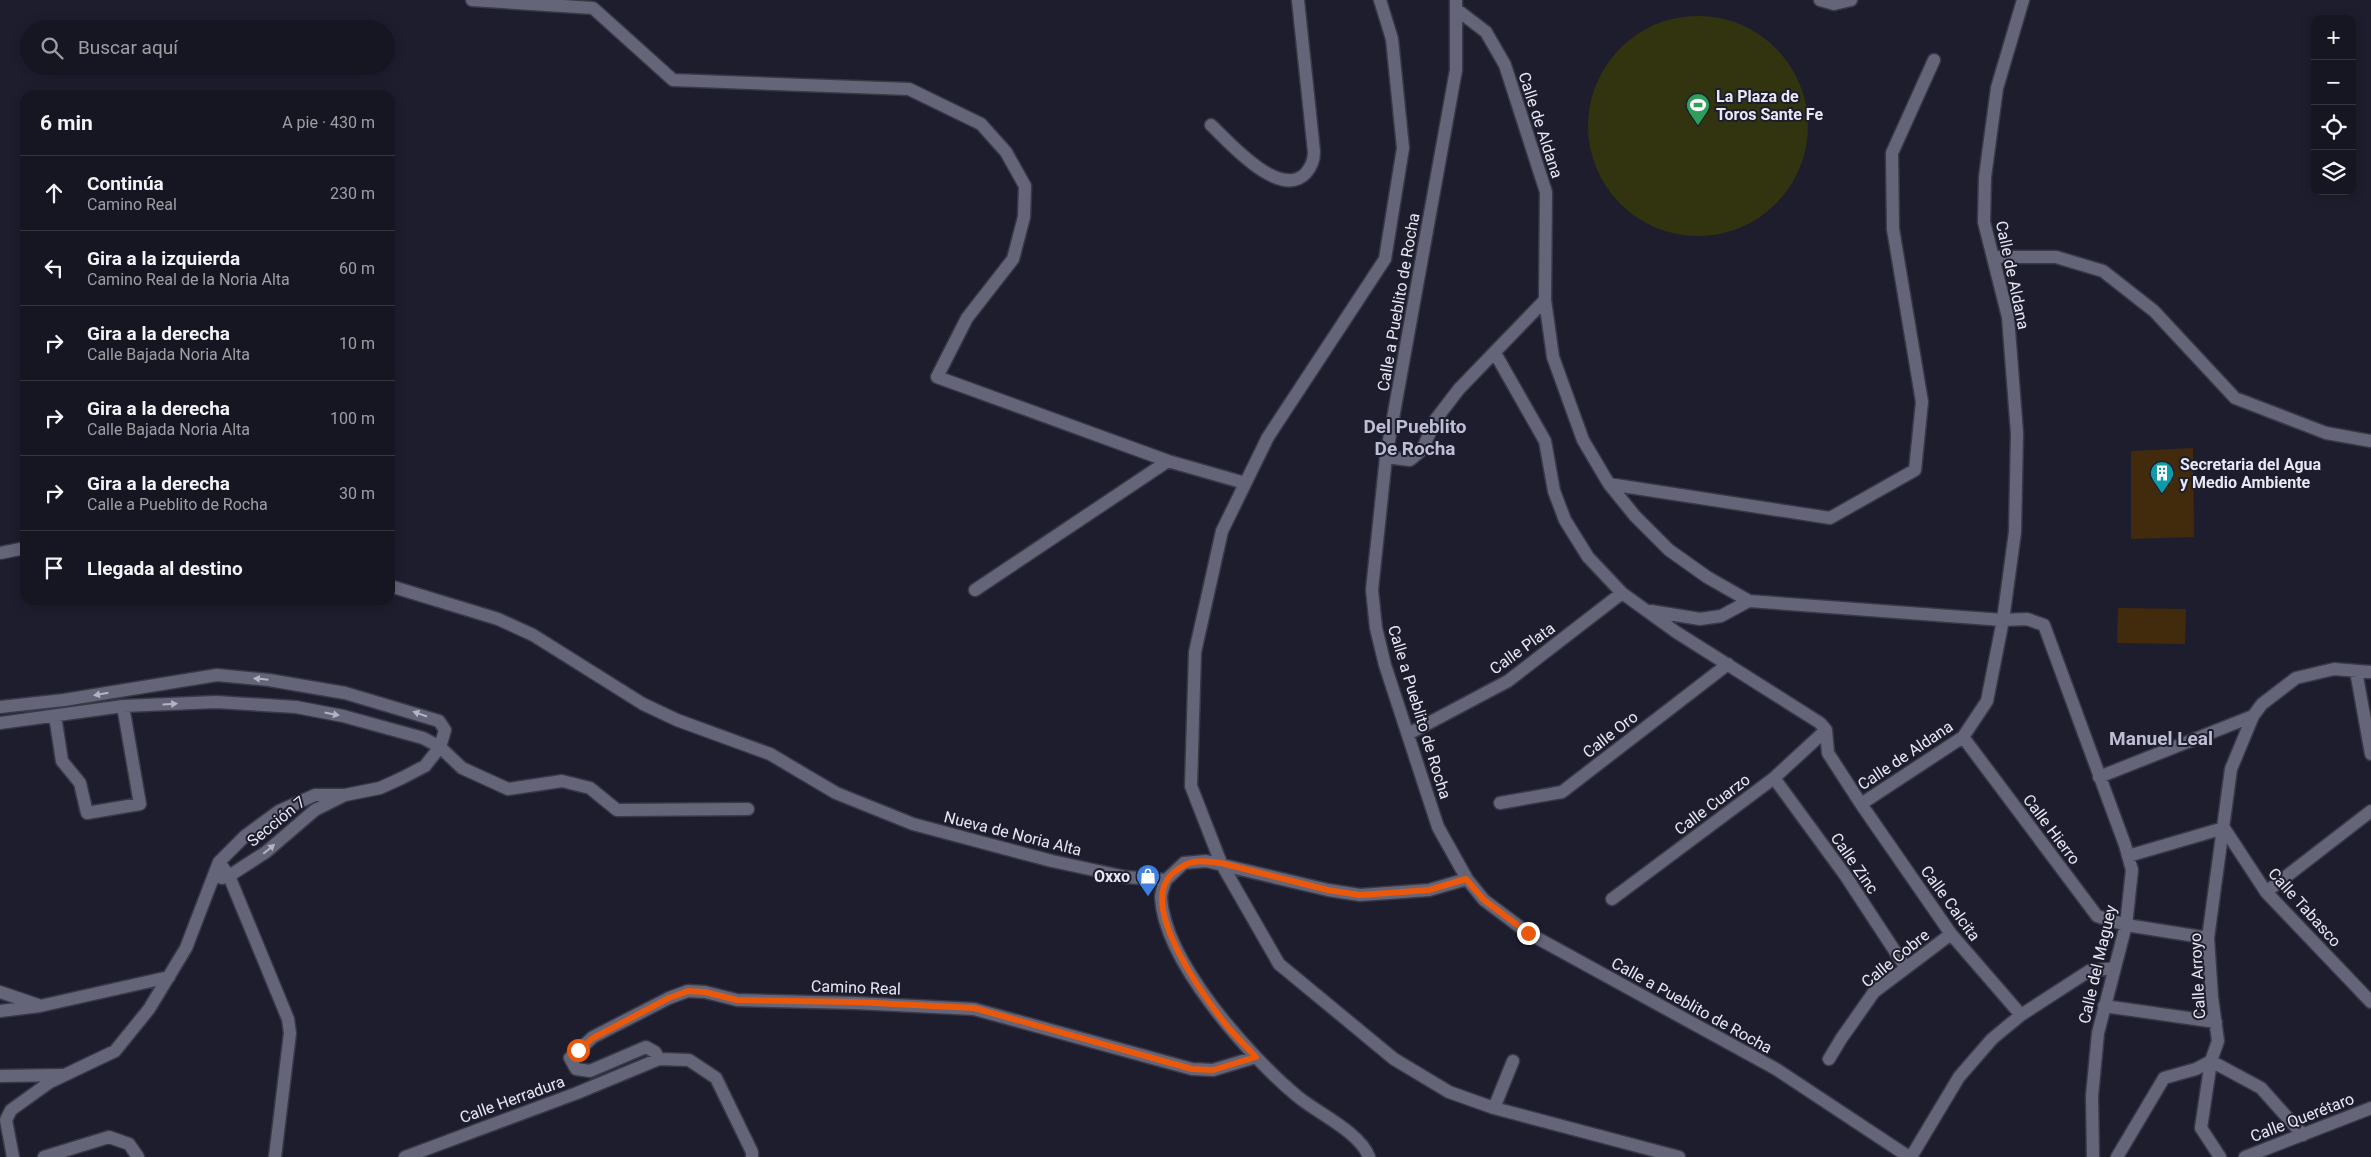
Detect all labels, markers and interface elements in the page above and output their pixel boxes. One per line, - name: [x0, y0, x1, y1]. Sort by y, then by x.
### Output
- map controls: [2311, 15, 2356, 195]
- button: +: [2311, 15, 2356, 60]
- search box: [20, 20, 395, 75]
- icon: search: [38, 34, 66, 62]
- text: Buscar aquí: [78, 36, 178, 59]
- button: −: [2311, 60, 2356, 105]
- street label: Calle de Aldana: [1514, 70, 1567, 181]
- place label: La Plaza de Toros Sante Fe: [1716, 87, 1823, 124]
- sports icon: La Plaza de Toros Sante Fe: [1685, 92, 1711, 126]
- button: locate: [2311, 105, 2356, 150]
- text: 6 min: [40, 111, 93, 135]
- text: A pie · 430 m: [282, 113, 375, 132]
- button: layers: [2311, 150, 2356, 195]
- text: Continúa: [87, 172, 164, 195]
- icon: ahead: [40, 179, 68, 207]
- text: 230 m: [330, 184, 375, 203]
- text: Camino Real: [87, 195, 177, 214]
- street label: Calle a Pueblito de Rocha: [1373, 211, 1424, 393]
- street label: Calle de Aldana: [1992, 219, 2033, 331]
- text: Gira a la izquierda: [87, 247, 240, 270]
- icon: left: [40, 254, 68, 282]
- text: 60 m: [339, 259, 375, 278]
- text: Camino Real de la Noria Alta: [87, 270, 290, 289]
- text: Gira a la derecha: [87, 322, 230, 345]
- icon: right: [40, 329, 68, 357]
- text: 10 m: [339, 334, 375, 353]
- text: Calle Bajada Noria Alta: [87, 345, 250, 364]
- text: Gira a la derecha: [87, 397, 230, 420]
- icon: right: [40, 404, 68, 432]
- text: 100 m: [330, 409, 375, 428]
- district label: Del Pueblito De Rocha: [1363, 415, 1467, 460]
- text: Calle Bajada Noria Alta: [87, 420, 250, 439]
- place label: Secretaria del Agua y Medio Ambiente: [2180, 455, 2322, 492]
- building icon: Secretaria del Agua y Medio Ambiente: [2149, 460, 2175, 494]
- text: Gira a la derecha: [87, 472, 230, 495]
- icon: right: [40, 479, 68, 507]
- text: 30 m: [339, 484, 375, 503]
- text: Calle a Pueblito de Rocha: [87, 495, 268, 514]
- icon: arrive: [40, 554, 68, 582]
- text: Llegada al destino: [87, 557, 243, 580]
- street label: Calle Plata: [1486, 618, 1559, 678]
- street label: Calle a Pueblito de Rocha: [1384, 623, 1455, 801]
- one-way arrow: [253, 675, 269, 683]
- one-way arrow: [92, 690, 108, 698]
- one-way arrow: [162, 700, 178, 708]
- street label: Calle Oro: [1579, 707, 1642, 762]
- one-way arrow: [324, 710, 339, 718]
- one-way arrow: [412, 710, 427, 718]
- street label: Calle de Aldana: [1854, 717, 1956, 794]
- district label: Manuel Leal: [2109, 727, 2213, 750]
- street label: Calle Cuarzo: [1671, 770, 1754, 839]
- street label: Calle Hierro: [2019, 790, 2084, 868]
- street label: Sección 7: [243, 792, 309, 851]
- street label: Nueva de Noria Alta: [942, 807, 1084, 860]
- street label: Calle Zinc: [1827, 829, 1882, 897]
- one-way arrow: [263, 844, 275, 855]
- street label: Calle Calcita: [1917, 862, 1984, 945]
- shop icon: Oxxo: [1135, 863, 1161, 897]
- street label: Calle Tabasco: [2264, 864, 2345, 951]
- place label: Oxxo: [1094, 867, 1130, 886]
- street label: Calle del Maguey: [2075, 903, 2120, 1025]
- route end: [1517, 922, 1540, 945]
- street label: Calle Cobre: [1858, 925, 1933, 991]
- street label: Calle Arroyo: [2186, 933, 2209, 1019]
- street label: Calle a Pueblito de Rocha: [1608, 953, 1775, 1058]
- street label: Camino Real: [811, 976, 901, 999]
- route start: [567, 1039, 590, 1062]
- street label: Calle Herradura: [457, 1072, 567, 1127]
- street label: Calle Querétaro: [2248, 1089, 2357, 1146]

